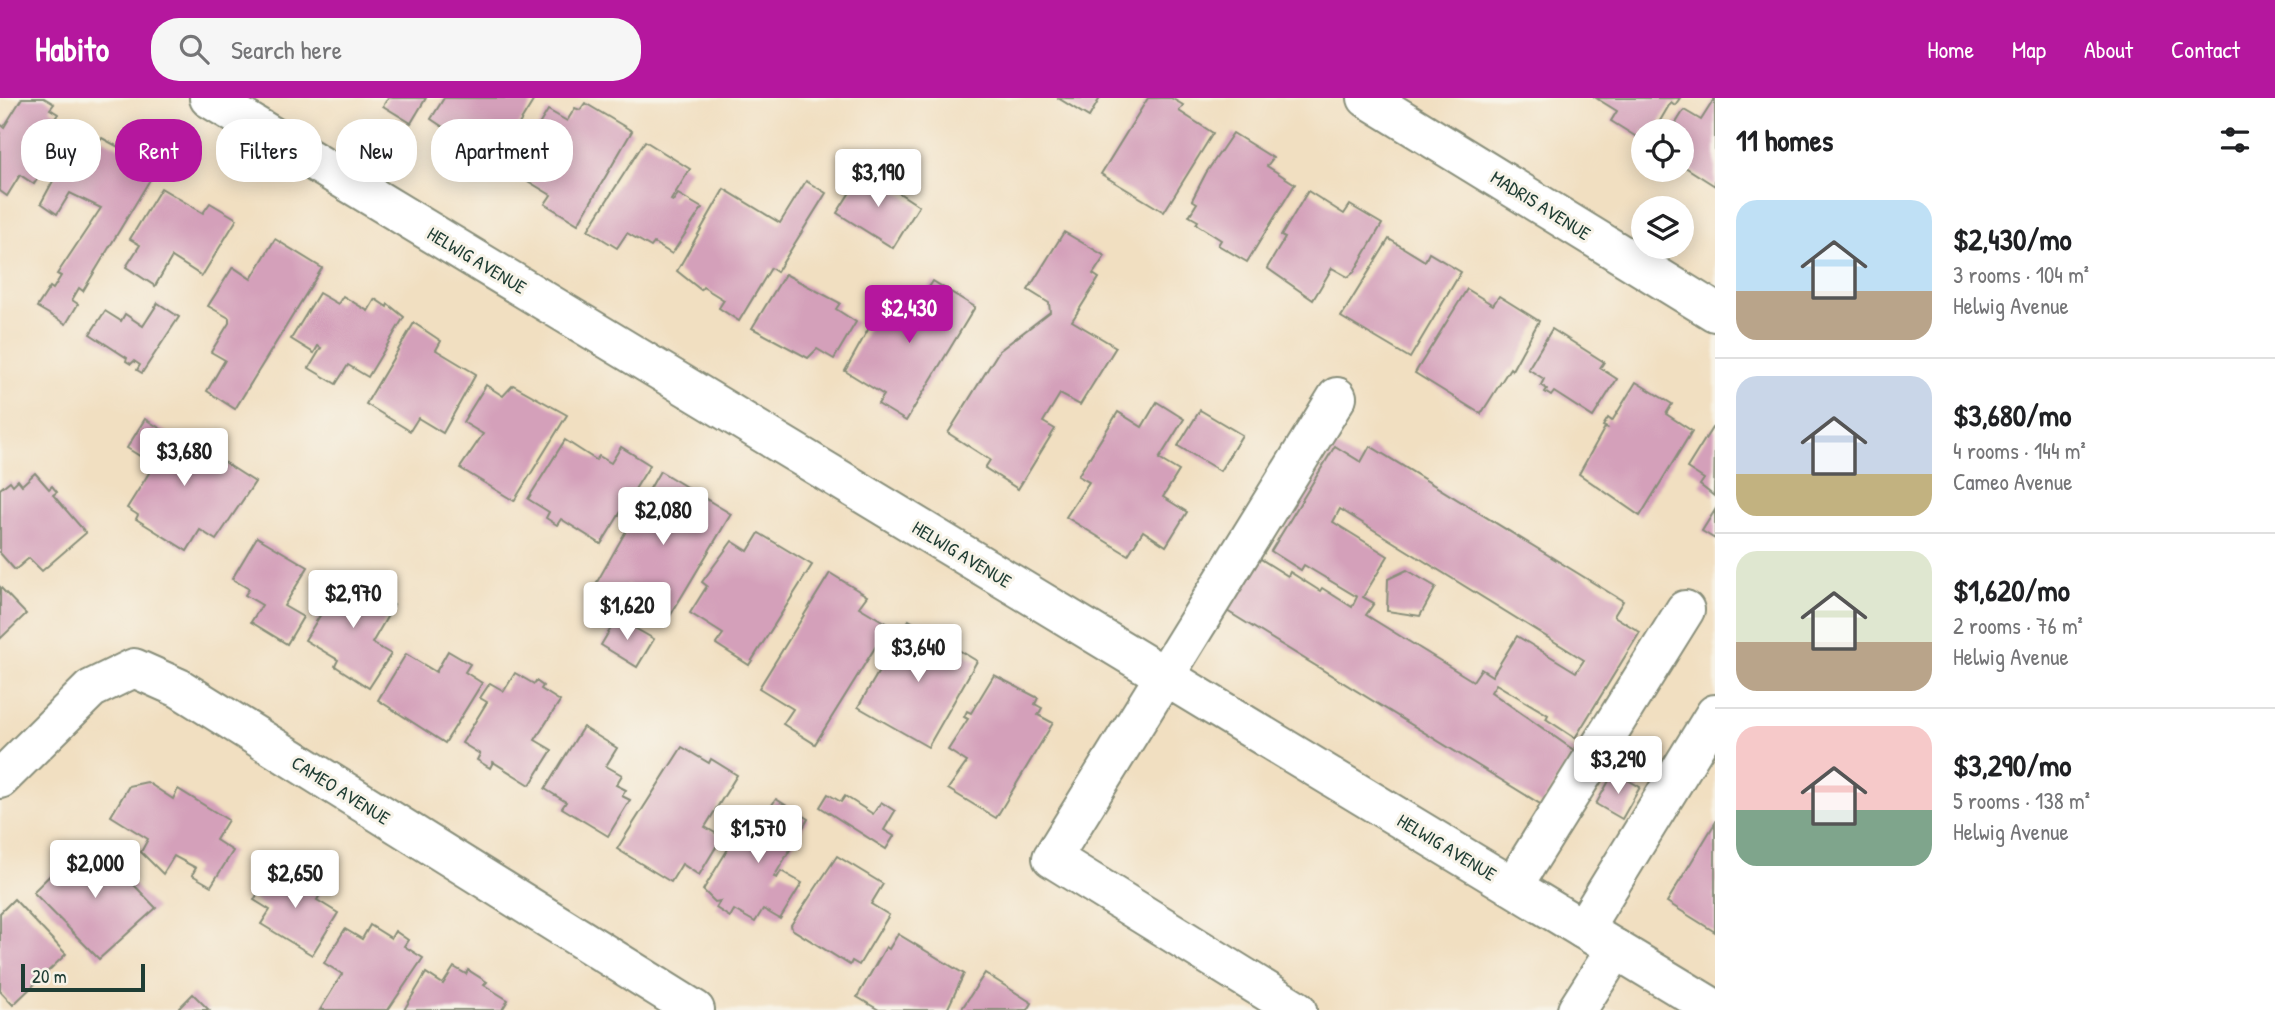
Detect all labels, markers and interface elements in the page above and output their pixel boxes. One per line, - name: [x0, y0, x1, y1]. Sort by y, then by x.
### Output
- search box: [151, 18, 641, 81]
- text: Habito: [35, 27, 109, 71]
- icon: search: [175, 30, 213, 68]
- text: Search here: [231, 32, 342, 67]
- text: Home: [1927, 33, 1974, 65]
- text: Map: [2012, 33, 2046, 65]
- text: About: [2084, 33, 2133, 65]
- text: Contact: [2171, 33, 2240, 65]
- chip: Buy: [21, 119, 101, 182]
- chip: Rent: [115, 119, 202, 182]
- chip: Filters: [216, 119, 322, 182]
- chip: New: [336, 119, 417, 182]
- chip: Apartment: [431, 119, 573, 182]
- map controls: [1631, 119, 1694, 259]
- button: locate: [1631, 119, 1694, 182]
- text: 11 homes: [1736, 120, 1833, 160]
- icon: filters: [2216, 121, 2254, 159]
- pin: $3,190: [821, 150, 935, 209]
- text: $3,190: [851, 156, 905, 187]
- street label: MADRIS AVENUE: [1486, 164, 1596, 246]
- button: layers: [1631, 196, 1694, 259]
- text: $2,430/mo: [1953, 219, 2072, 259]
- street label: HELWIG AVENUE: [423, 220, 532, 300]
- icon: home: [1792, 228, 1876, 312]
- text: 3 rooms · 104 m²: [1953, 259, 2089, 290]
- pin: $2,430: [852, 286, 966, 345]
- text: Helwig Avenue: [1953, 290, 2069, 321]
- text: $2,430: [881, 292, 937, 323]
- text: $3,680/mo: [1953, 395, 2071, 435]
- icon: home: [1792, 404, 1876, 488]
- pin: $3,680: [127, 428, 241, 488]
- text: $3,680: [156, 435, 212, 466]
- text: 4 rooms · 144 m²: [1953, 435, 2086, 466]
- text: Cameo Avenue: [1953, 466, 2072, 497]
- pin: $2,080: [606, 488, 720, 547]
- text: $2,080: [634, 494, 692, 525]
- street label: HELWIG AVENUE: [908, 514, 1017, 594]
- pin: $2,970: [296, 570, 410, 630]
- text: $1,620/mo: [1953, 570, 2070, 610]
- text: $2,970: [324, 577, 382, 608]
- icon: home: [1792, 579, 1876, 663]
- pin: $1,620: [570, 582, 684, 642]
- text: $1,620: [600, 589, 654, 620]
- text: 2 rooms · 76 m²: [1953, 610, 2083, 641]
- pin: $3,640: [861, 624, 975, 684]
- text: $3,640: [891, 631, 945, 662]
- text: Helwig Avenue: [1953, 641, 2069, 672]
- pin: $3,290: [1561, 736, 1675, 796]
- text: $3,290: [1590, 743, 1646, 774]
- text: $3,290/mo: [1953, 745, 2071, 785]
- street label: CAMEO AVENUE: [287, 749, 396, 831]
- icon: home: [1792, 754, 1876, 838]
- text: 5 rooms · 138 m²: [1953, 785, 2090, 816]
- pin: $1,570: [701, 806, 815, 865]
- street label: HELWIG AVENUE: [1393, 807, 1502, 887]
- text: $1,570: [730, 812, 786, 843]
- text: Helwig Avenue: [1953, 816, 2069, 847]
- pin: $2,000: [38, 840, 152, 900]
- text: $2,000: [66, 847, 124, 878]
- pin: $2,650: [238, 850, 352, 910]
- text: $2,650: [267, 857, 323, 888]
- scale bar: [21, 961, 145, 993]
- text: 20 m: [32, 963, 67, 989]

